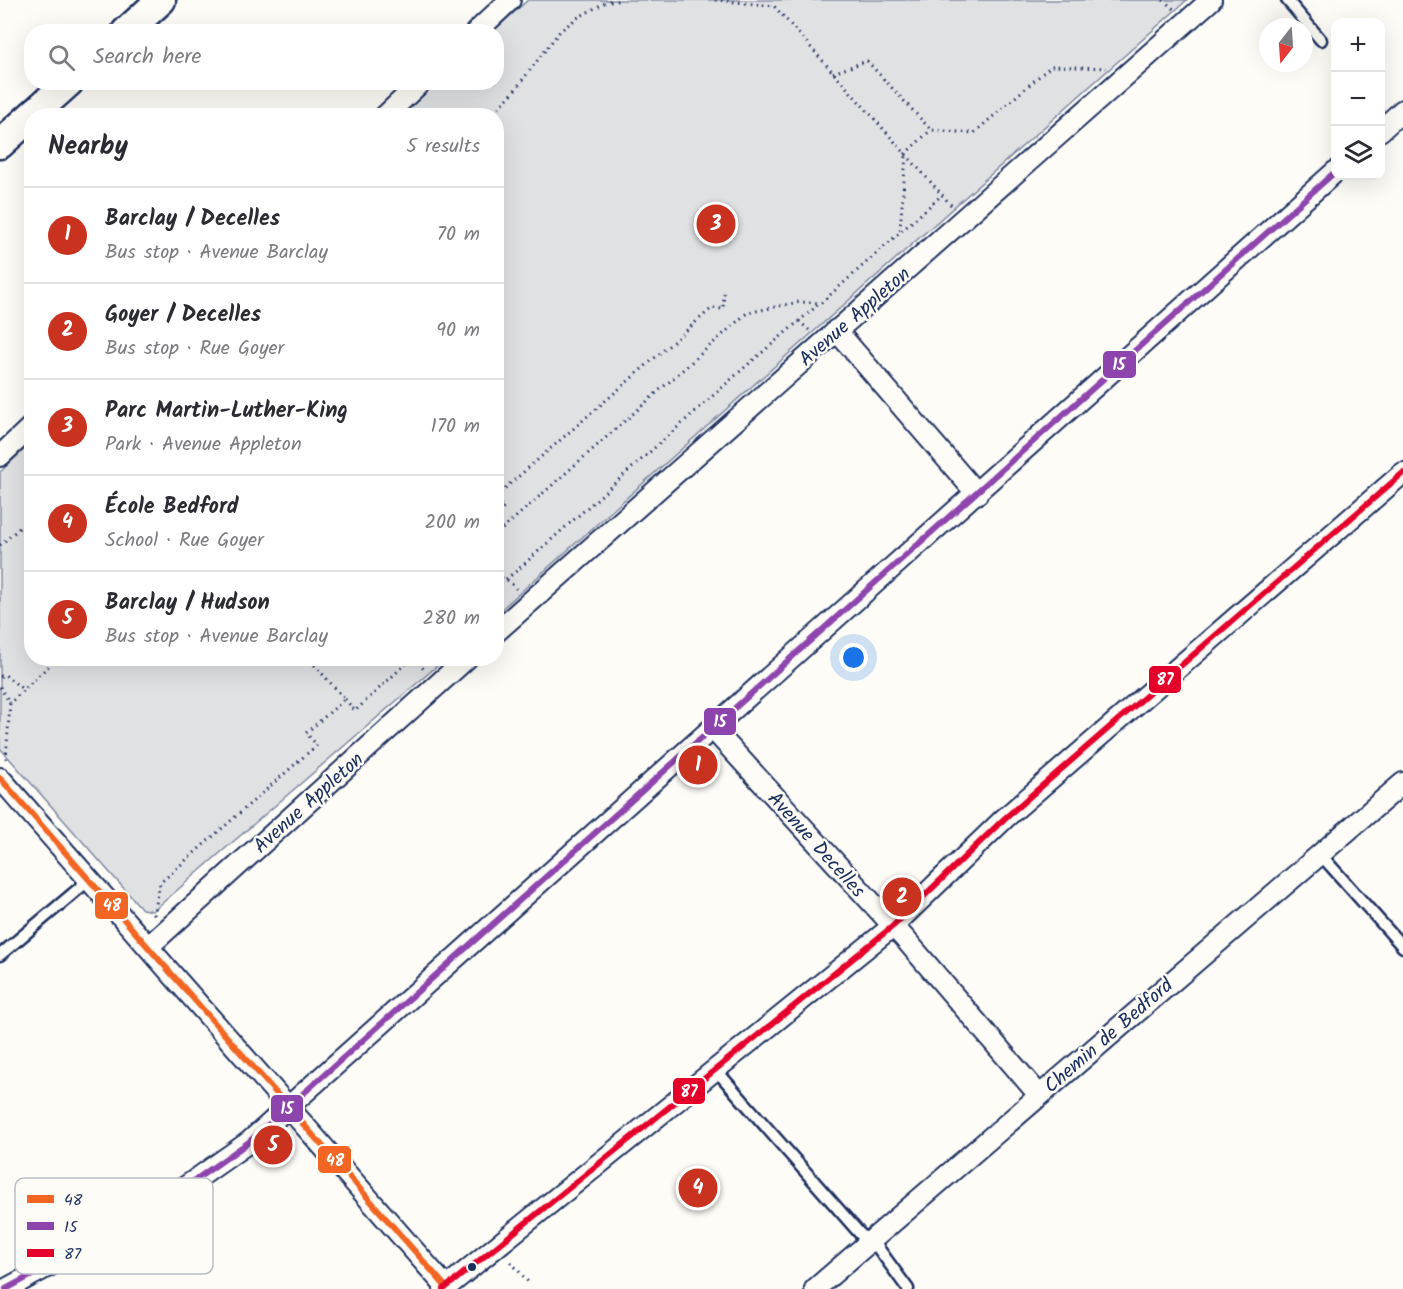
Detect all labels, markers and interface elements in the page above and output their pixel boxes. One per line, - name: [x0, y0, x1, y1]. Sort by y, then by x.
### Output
- north arrow: [1259, 18, 1313, 72]
- map controls: [1331, 18, 1385, 180]
- button: +: [1331, 18, 1385, 72]
- search box: [24, 24, 504, 90]
- text: Search here: [93, 40, 201, 75]
- icon: search: [45, 41, 78, 74]
- button: −: [1331, 72, 1385, 126]
- text: Nearby: [48, 126, 128, 168]
- button: layers: [1331, 126, 1385, 180]
- text: 5 results: [406, 131, 480, 163]
- text: Barclay / Decelles: [105, 202, 280, 237]
- pin: 3: [696, 202, 736, 246]
- text: 1: [64, 219, 71, 251]
- text: 70 m: [437, 219, 480, 251]
- text: Bus stop · Avenue Barclay: [105, 237, 328, 269]
- street label: Avenue Appleton: [792, 260, 918, 375]
- text: Goyer / Decelles: [105, 298, 261, 333]
- text: 2: [62, 315, 73, 347]
- text: 90 m: [436, 315, 480, 347]
- text: Bus stop · Rue Goyer: [105, 333, 284, 365]
- line badge: 15: [1102, 350, 1137, 379]
- text: 15: [1113, 353, 1127, 378]
- text: Parc Martin-Luther-King: [105, 394, 348, 429]
- text: 3: [62, 411, 73, 443]
- text: 170 m: [431, 411, 480, 443]
- text: Park · Avenue Appleton: [105, 429, 302, 461]
- text: École Bedford: [105, 490, 239, 525]
- text: 4: [62, 507, 73, 539]
- text: 200 m: [424, 507, 480, 539]
- text: School · Rue Goyer: [105, 525, 264, 557]
- text: Barclay / Hudson: [105, 586, 270, 621]
- text: 5: [62, 603, 73, 635]
- text: 280 m: [422, 603, 480, 635]
- text: Bus stop · Avenue Barclay: [105, 621, 328, 653]
- your location: [839, 643, 868, 672]
- line badge: 87: [1148, 665, 1182, 694]
- text: 87: [1157, 668, 1174, 693]
- line badge: 15: [703, 707, 737, 736]
- text: 15: [714, 710, 728, 735]
- pin: 1: [678, 742, 718, 788]
- street label: Avenue Appleton: [247, 745, 372, 862]
- street label: Avenue Decelles: [759, 785, 873, 906]
- pin: 2: [882, 874, 922, 920]
- line badge: 48: [94, 891, 129, 920]
- text: 48: [103, 894, 122, 919]
- street label: Chemin de Bedford: [1037, 970, 1182, 1102]
- line badge: 87: [672, 1077, 706, 1105]
- text: 87: [681, 1080, 698, 1105]
- line badge: 15: [270, 1094, 304, 1123]
- text: 15: [281, 1097, 295, 1122]
- pin: 5: [254, 1122, 292, 1168]
- line badge: 48: [317, 1145, 352, 1174]
- text: 48: [326, 1149, 345, 1174]
- pin: 4: [678, 1166, 718, 1210]
- legend: [15, 1178, 213, 1274]
- text: 48: [64, 1188, 83, 1213]
- text: 15: [64, 1215, 79, 1240]
- text: 87: [64, 1242, 82, 1267]
- unlabelled marker: [466, 1261, 478, 1273]

